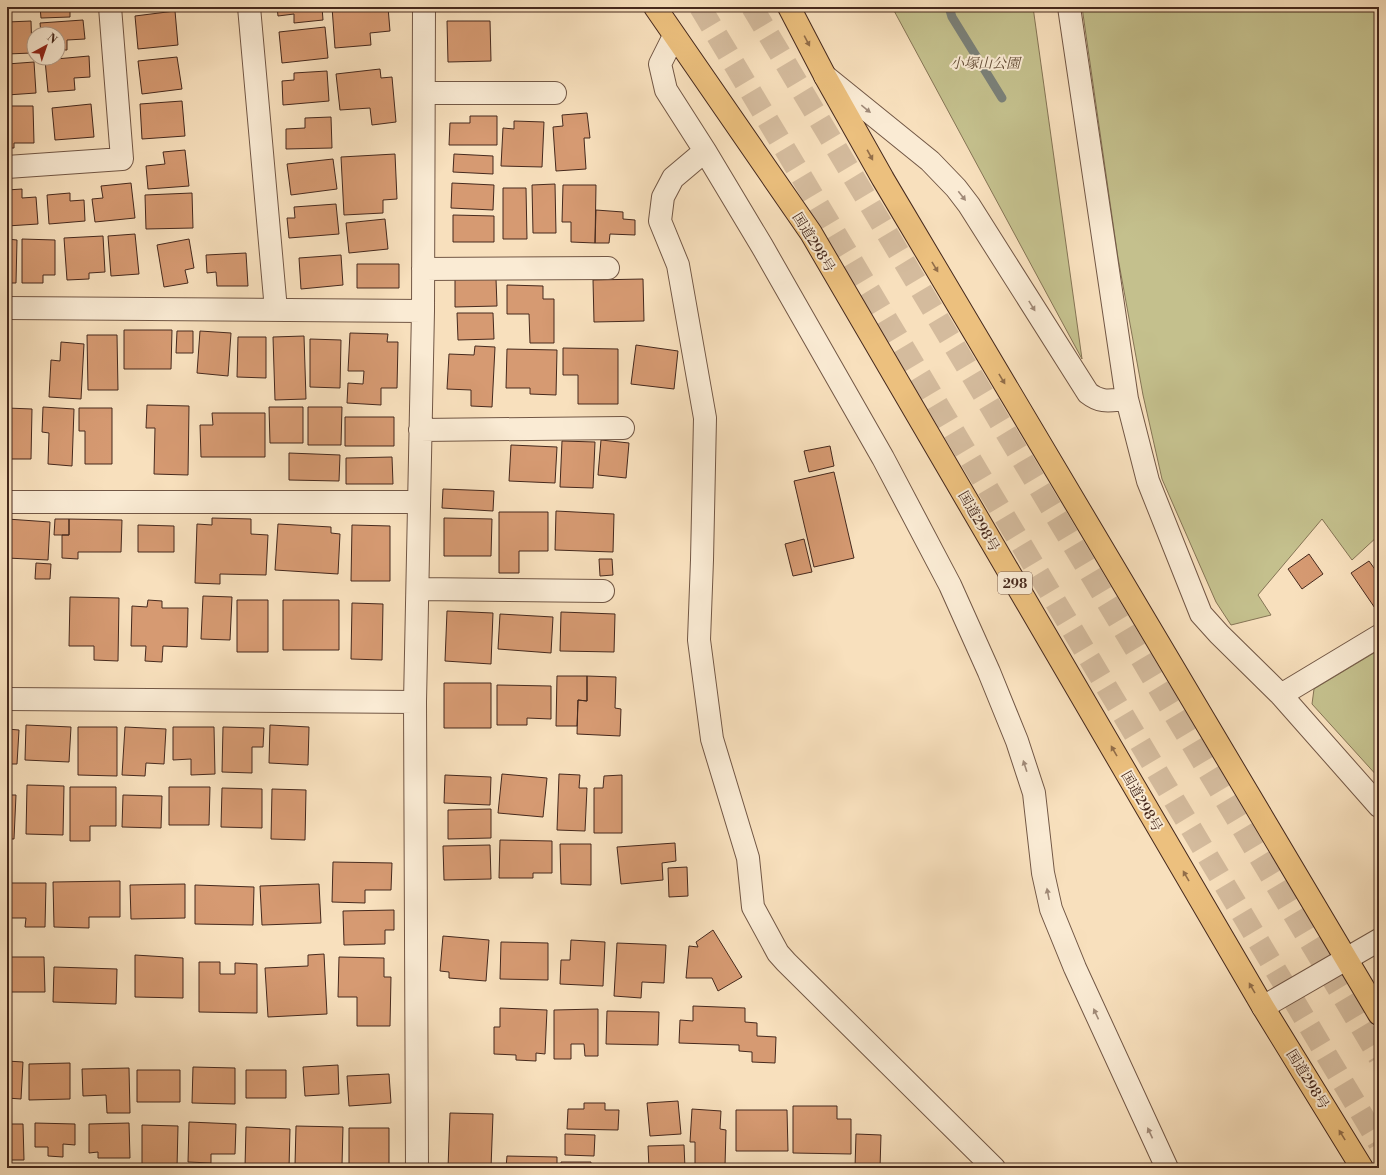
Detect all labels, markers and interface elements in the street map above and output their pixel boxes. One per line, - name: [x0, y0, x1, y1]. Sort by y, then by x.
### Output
- north arrow: [26, 26, 66, 66]
- text: N: [44, 31, 60, 47]
- one-way arrow: [804, 36, 810, 47]
- park label: 小塚山公園: [950, 55, 1022, 73]
- one-way arrow: [861, 105, 871, 114]
- one-way arrow: [866, 149, 873, 161]
- one-way arrow: [958, 191, 966, 202]
- street label: 国道298号: [788, 209, 839, 276]
- one-way arrow: [932, 261, 939, 273]
- one-way arrow: [1028, 301, 1036, 311]
- one-way arrow: [998, 373, 1005, 385]
- street label: 国道298号: [954, 488, 1003, 555]
- road number: 298: [998, 572, 1032, 594]
- one-way arrow: [1110, 745, 1117, 757]
- one-way arrow: [1022, 760, 1028, 772]
- street label: 国道298号: [1117, 768, 1166, 835]
- one-way arrow: [1183, 870, 1190, 882]
- one-way arrow: [1044, 888, 1050, 900]
- one-way arrow: [1249, 982, 1256, 994]
- one-way arrow: [1093, 1009, 1099, 1020]
- street label: 国道298号: [1282, 1046, 1333, 1113]
- one-way arrow: [1147, 1127, 1153, 1138]
- one-way arrow: [1338, 1129, 1345, 1141]

